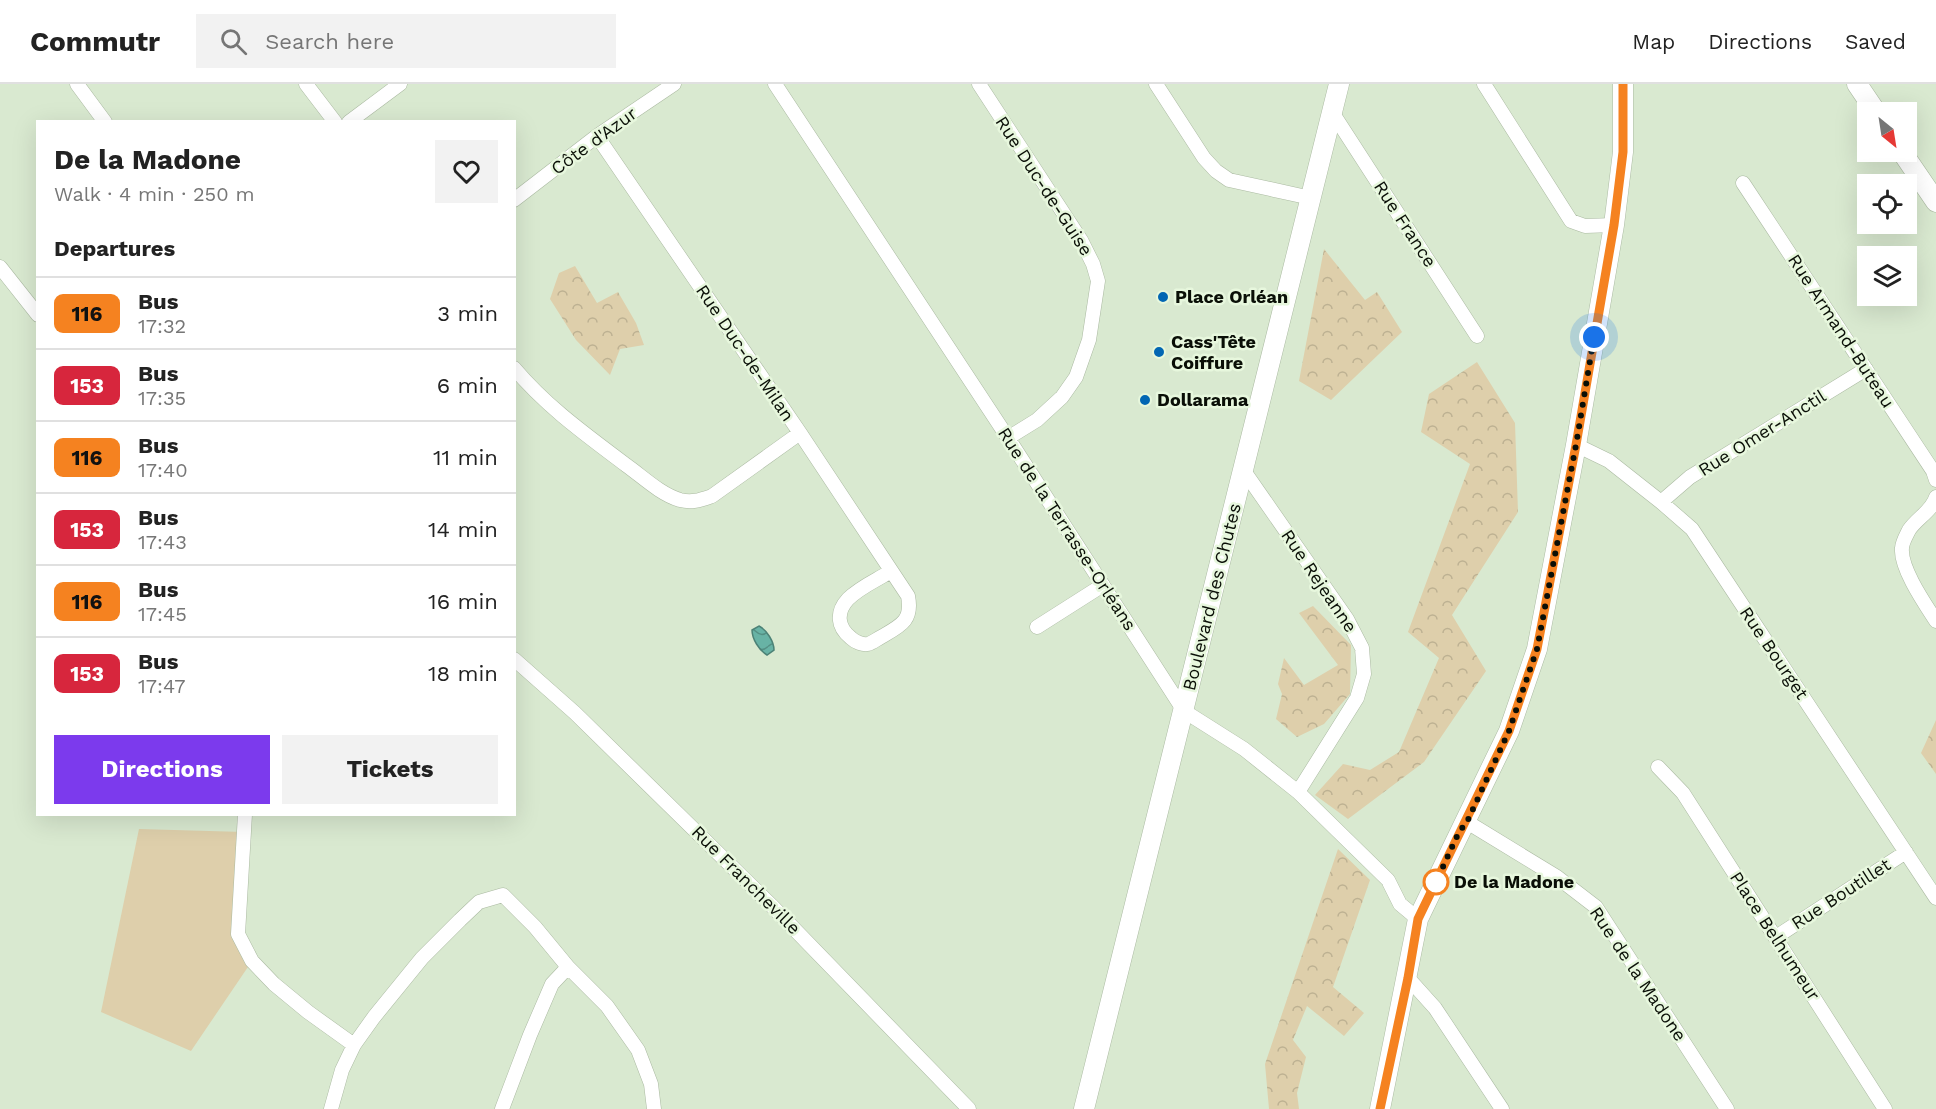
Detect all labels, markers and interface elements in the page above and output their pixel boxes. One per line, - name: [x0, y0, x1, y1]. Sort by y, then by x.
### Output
- search box: [196, 14, 616, 68]
- text: Commutr: [30, 25, 160, 58]
- icon: search: [217, 25, 250, 58]
- text: Search here: [265, 29, 394, 54]
- text: Map: [1632, 29, 1675, 54]
- text: Directions: [1708, 29, 1812, 54]
- text: Saved: [1845, 29, 1906, 54]
- north arrow: [1857, 102, 1917, 162]
- map controls: [1857, 102, 1917, 306]
- street label: Côte d'Azur: [547, 103, 641, 179]
- street label: Rue Duc-de-Guise: [991, 112, 1097, 259]
- button: heart: [435, 140, 498, 203]
- text: De la Madone: [54, 143, 241, 176]
- button: locate: [1857, 174, 1917, 234]
- street label: Rue France: [1370, 177, 1441, 271]
- text: Walk · 4 min · 250 m: [54, 182, 255, 206]
- text: Departures: [54, 236, 175, 261]
- button: layers: [1857, 246, 1917, 306]
- street label: Rue Armand-Buteau: [1784, 250, 1899, 411]
- street label: Rue Duc-de-Milan: [692, 280, 799, 425]
- place label: Place Orléan: [1175, 286, 1288, 307]
- text: Bus: [138, 289, 178, 314]
- marker: Place Orléan: [1156, 290, 1170, 304]
- text: 116: [71, 301, 103, 326]
- text: 3 min: [437, 301, 498, 326]
- text: 17:32: [138, 314, 186, 338]
- your location: [1579, 322, 1609, 352]
- place label: Cass'Tête Coiffure: [1171, 331, 1256, 373]
- marker: Cass'Tête Coiffure: [1152, 345, 1166, 359]
- text: Bus: [138, 361, 178, 386]
- text: 153: [70, 373, 104, 398]
- text: 6 min: [437, 373, 498, 398]
- street label: Rue Omer-Anctil: [1694, 385, 1830, 480]
- text: 17:35: [138, 386, 186, 410]
- place label: Dollarama: [1157, 389, 1249, 410]
- marker: Dollarama: [1138, 393, 1152, 407]
- street label: Rue de la Terrasse-Orléans: [994, 423, 1141, 634]
- text: Bus: [138, 433, 178, 458]
- text: 116: [71, 445, 103, 470]
- text: 11 min: [433, 445, 498, 470]
- text: 17:40: [138, 458, 188, 482]
- street label: Boulevard des Chutes: [1178, 501, 1245, 693]
- text: Bus: [138, 505, 178, 530]
- text: 153: [70, 517, 104, 542]
- text: 14 min: [428, 517, 498, 542]
- street label: Rue Rejeanne: [1277, 525, 1362, 636]
- text: 17:43: [138, 530, 187, 554]
- text: Bus: [138, 577, 178, 602]
- text: 116: [71, 589, 103, 614]
- text: 16 min: [428, 589, 498, 614]
- text: 17:45: [138, 602, 187, 626]
- street label: Rue Bourget: [1736, 602, 1813, 703]
- text: Bus: [138, 649, 178, 674]
- text: 153: [70, 661, 104, 686]
- text: 18 min: [428, 661, 498, 686]
- text: 17:47: [138, 674, 185, 698]
- button: Directions: [54, 735, 270, 804]
- button: Tickets: [282, 735, 498, 804]
- street label: Rue Francheville: [688, 821, 805, 938]
- street label: Rue Boutillet: [1787, 853, 1895, 933]
- street label: Place Belhumeur: [1726, 867, 1825, 1004]
- marker: De la Madone: [1423, 869, 1449, 895]
- place label: De la Madone: [1454, 871, 1574, 892]
- street label: Rue de la Madone: [1586, 902, 1691, 1045]

